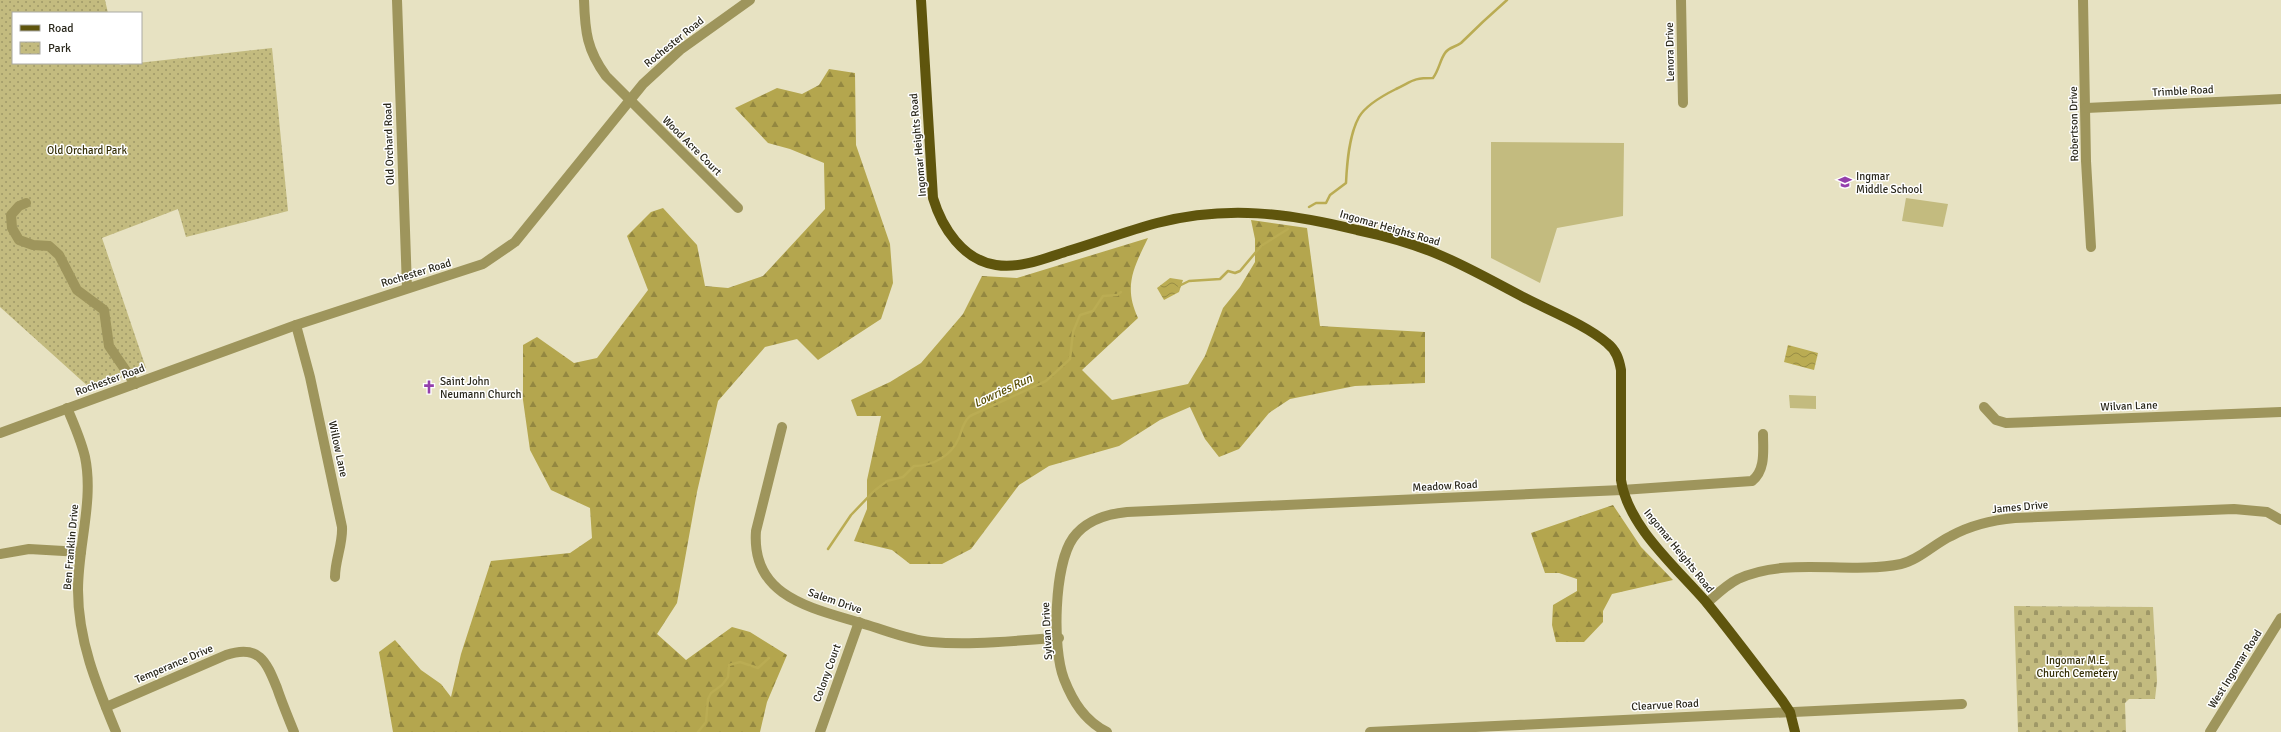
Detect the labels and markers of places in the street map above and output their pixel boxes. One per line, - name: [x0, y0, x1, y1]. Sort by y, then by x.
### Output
- place label: Ingmar Middle School: [1856, 170, 1923, 196]
- school or university icon: Ingmar Middle School: [1837, 174, 1853, 190]
- place label: Saint John Neumann Church: [440, 375, 521, 401]
- church icon: Saint John Neumann Church: [421, 379, 437, 395]

